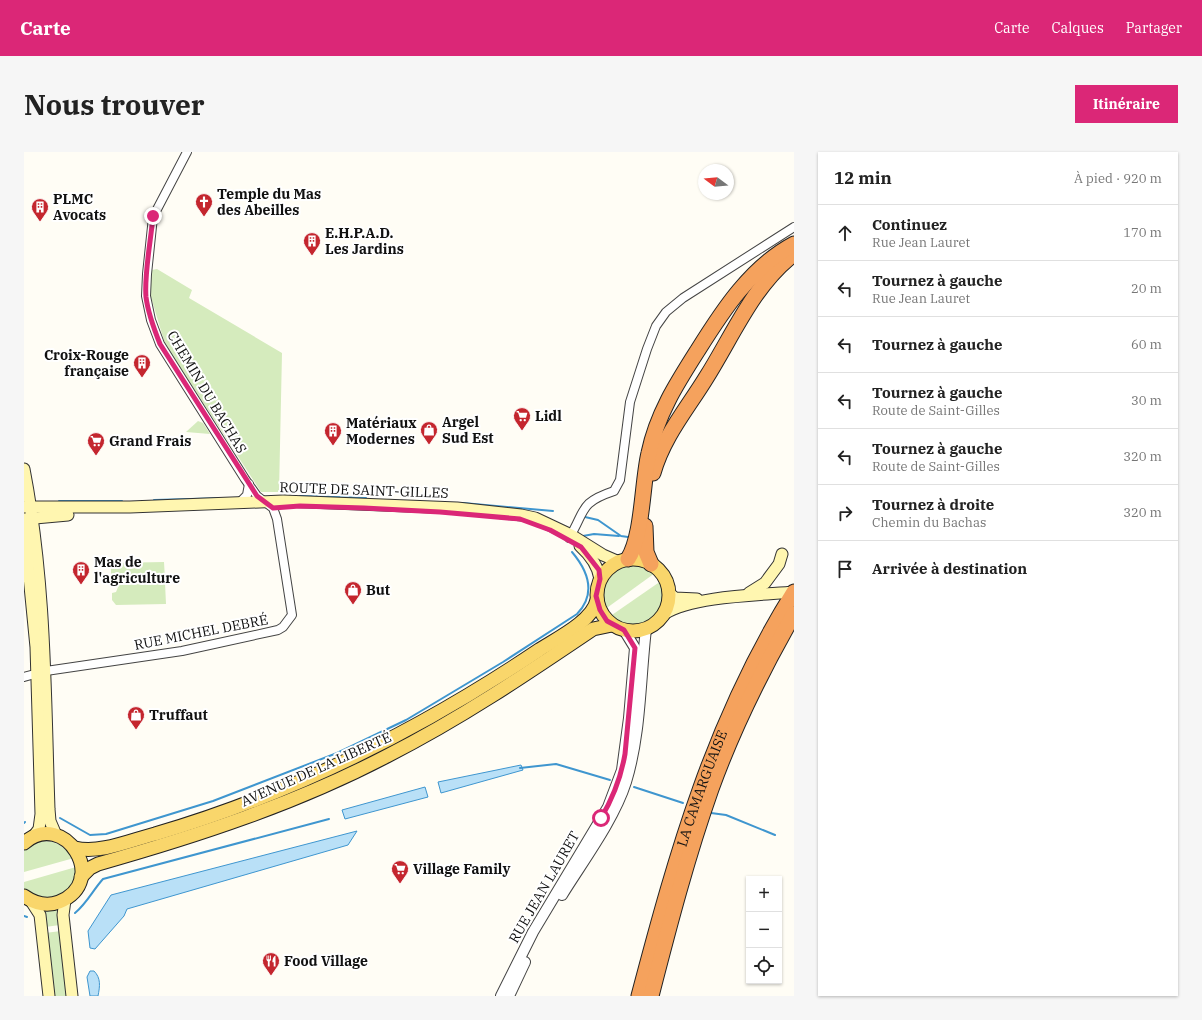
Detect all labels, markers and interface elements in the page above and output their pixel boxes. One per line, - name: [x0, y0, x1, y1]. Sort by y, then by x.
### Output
- text: Carte: [20, 16, 71, 40]
- text: Carte: [994, 19, 1030, 37]
- text: Calques: [1052, 19, 1104, 37]
- text: Partager: [1126, 19, 1182, 37]
- button: Itinéraire: [1075, 85, 1178, 123]
- text: Nous trouver: [24, 86, 205, 123]
- north arrow: [698, 164, 734, 200]
- text: 12 min: [834, 167, 892, 189]
- text: À pied · 920 m: [1074, 170, 1162, 187]
- place label: Temple du Mas des Abeilles: [217, 185, 321, 219]
- place label: PLMC Avocats: [53, 190, 106, 224]
- church icon: Temple du Mas des Abeilles: [194, 192, 214, 217]
- building icon: PLMC Avocats: [30, 197, 50, 222]
- route end: [144, 207, 162, 225]
- text: Continuez: [872, 215, 947, 234]
- icon: ahead: [834, 222, 856, 244]
- place label: E.H.P.A.D. Les Jardins: [325, 224, 404, 258]
- text: 170 m: [1123, 224, 1162, 241]
- building icon: E.H.P.A.D. Les Jardins: [302, 231, 322, 256]
- text: Rue Jean Lauret: [872, 234, 970, 251]
- text: Tournez à gauche: [872, 271, 1003, 290]
- icon: left: [834, 278, 856, 300]
- text: 20 m: [1131, 280, 1162, 297]
- text: Rue Jean Lauret: [872, 290, 970, 307]
- street label: CHEMIN DU BACHAS: [163, 327, 251, 457]
- icon: left: [834, 334, 856, 356]
- text: Tournez à gauche: [872, 335, 1003, 354]
- text: 60 m: [1131, 336, 1162, 353]
- place label: Croix-Rouge française: [44, 346, 129, 380]
- building icon: Croix-Rouge française: [132, 353, 152, 378]
- text: Tournez à gauche: [872, 383, 1003, 402]
- icon: left: [834, 390, 856, 412]
- text: 30 m: [1131, 392, 1162, 409]
- text: Route de Saint-Gilles: [872, 402, 1000, 419]
- supermarket icon: Lidl: [512, 406, 532, 431]
- place label: Lidl: [535, 407, 562, 425]
- place label: Argel Sud Est: [442, 413, 493, 447]
- place label: Matériaux Modernes: [346, 414, 417, 448]
- shop icon: Argel Sud Est: [419, 420, 439, 445]
- building icon: Matériaux Modernes: [323, 421, 343, 446]
- supermarket icon: Grand Frais: [86, 431, 106, 456]
- place label: Grand Frais: [109, 432, 191, 450]
- text: Tournez à gauche: [872, 439, 1003, 458]
- icon: left: [834, 446, 856, 468]
- text: 320 m: [1123, 448, 1162, 465]
- text: Route de Saint-Gilles: [872, 458, 1000, 475]
- street label: ROUTE DE SAINT-GILLES: [279, 478, 449, 502]
- text: Tournez à droite: [872, 495, 994, 514]
- icon: right: [834, 502, 856, 524]
- text: 320 m: [1123, 504, 1162, 521]
- text: Chemin du Bachas: [872, 514, 986, 531]
- place label: Mas de l'agriculture: [94, 553, 180, 587]
- icon: arrive: [834, 558, 856, 580]
- text: Arrivée à destination: [872, 559, 1027, 578]
- building icon: Mas de l'agriculture: [71, 560, 91, 585]
- shop icon: But: [343, 580, 363, 605]
- place label: But: [366, 581, 390, 599]
- street label: RUE MICHEL DEBRÉ: [132, 609, 270, 654]
- shop icon: Truffaut: [126, 705, 146, 730]
- place label: Truffaut: [149, 706, 208, 724]
- street label: AVENUE DE LA LIBERTÉ: [238, 727, 394, 810]
- street label: LA CAMARGUAISE: [673, 727, 731, 849]
- route start: [592, 809, 610, 827]
- street label: RUE JEAN LAURET: [505, 828, 583, 946]
- supermarket icon: Village Family: [390, 859, 410, 884]
- place label: Village Family: [413, 860, 510, 878]
- map controls: [746, 876, 782, 984]
- button: +: [746, 876, 782, 912]
- button: −: [746, 912, 782, 948]
- button: locate: [746, 948, 782, 984]
- restaurant icon: Food Village: [261, 951, 281, 976]
- place label: Food Village: [284, 952, 368, 970]

